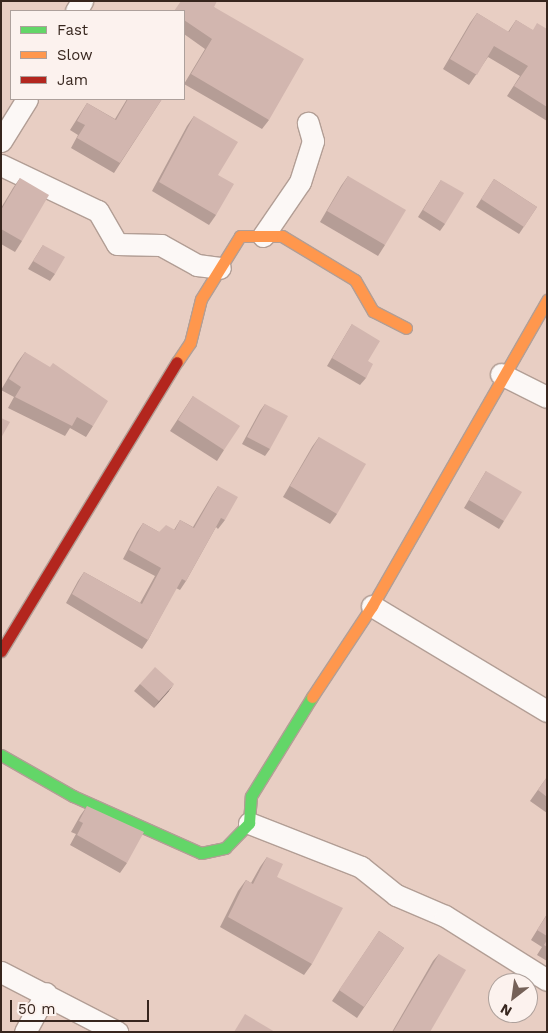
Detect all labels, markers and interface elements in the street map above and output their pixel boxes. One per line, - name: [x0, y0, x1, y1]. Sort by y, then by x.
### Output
- legend: [10, 10, 185, 100]
- text: Fast: [57, 21, 88, 39]
- text: Slow: [57, 46, 93, 64]
- text: Jam: [57, 71, 88, 89]
- north arrow: [488, 973, 538, 1023]
- scale bar: [12, 990, 151, 1022]
- text: 50 m: [18, 1000, 55, 1018]
- text: N: [498, 1001, 514, 1020]

